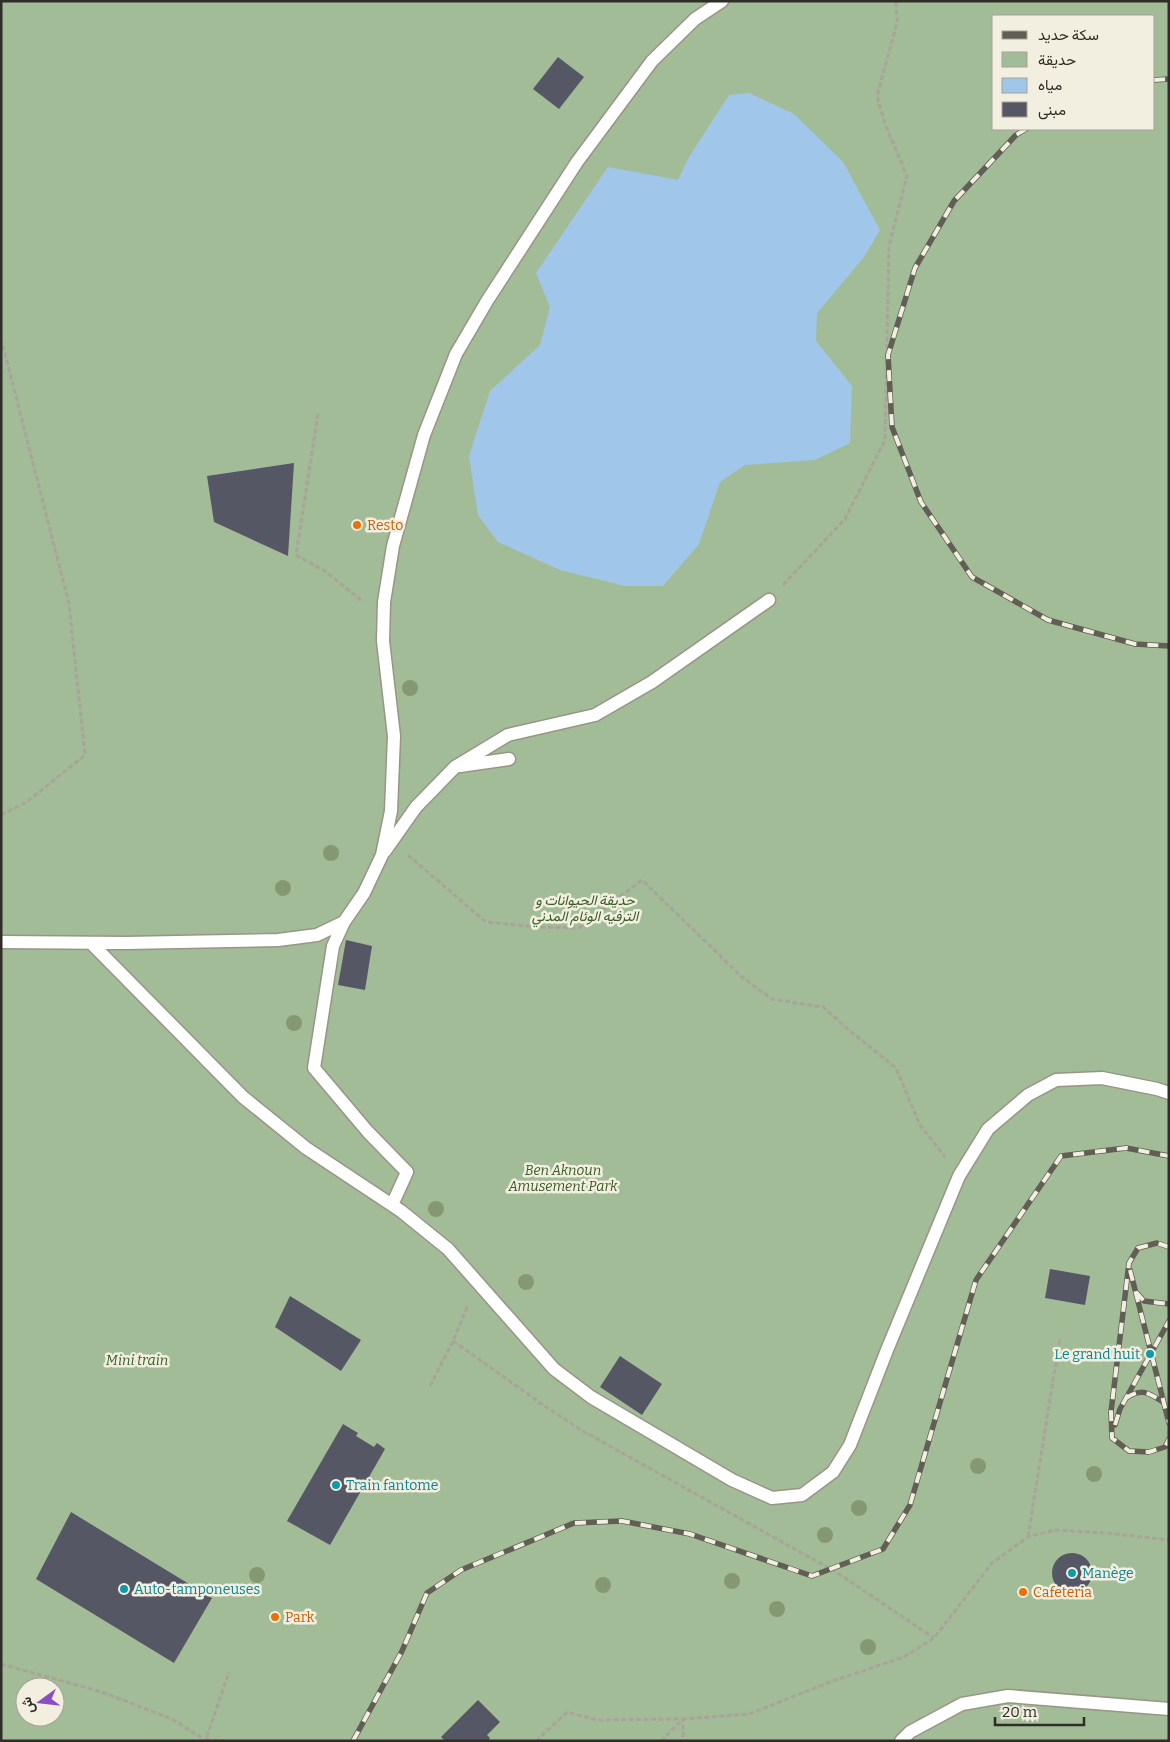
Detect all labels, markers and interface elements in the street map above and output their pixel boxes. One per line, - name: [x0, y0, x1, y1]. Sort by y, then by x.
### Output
- legend: [992, 15, 1155, 130]
- text: سكة حديد: [1038, 26, 1099, 44]
- text: حديقة: [1038, 51, 1076, 69]
- text: مياه: [1038, 76, 1062, 94]
- text: مبنى: [1038, 101, 1066, 120]
- place label: Resto: [367, 517, 403, 534]
- marker: Resto: [351, 519, 363, 531]
- park label: حديقة الحيوانات و الترفيه الوئام المدني: [532, 892, 640, 928]
- park label: Ben Aknoun Amusement Park: [507, 1162, 618, 1195]
- place label: Le grand huit: [1054, 1346, 1140, 1363]
- marker: Le grand huit: [1144, 1348, 1156, 1360]
- park label: Mini train: [106, 1352, 168, 1369]
- place label: Train fantome: [346, 1477, 438, 1494]
- marker: Train fantome: [330, 1479, 342, 1491]
- place label: Manège: [1082, 1565, 1134, 1582]
- marker: Manège: [1066, 1567, 1078, 1579]
- place label: Auto-tamponeuses: [134, 1581, 260, 1598]
- marker: Auto-tamponeuses: [118, 1583, 130, 1595]
- place label: Cafeteria: [1033, 1584, 1092, 1601]
- marker: Cafeteria: [1017, 1586, 1029, 1598]
- place label: Park: [285, 1609, 315, 1626]
- marker: Park: [269, 1611, 281, 1623]
- north arrow: [15, 1677, 65, 1727]
- scale bar: [995, 1694, 1084, 1726]
- text: ش: [17, 1695, 38, 1716]
- text: 20 m: [1002, 1703, 1038, 1721]

